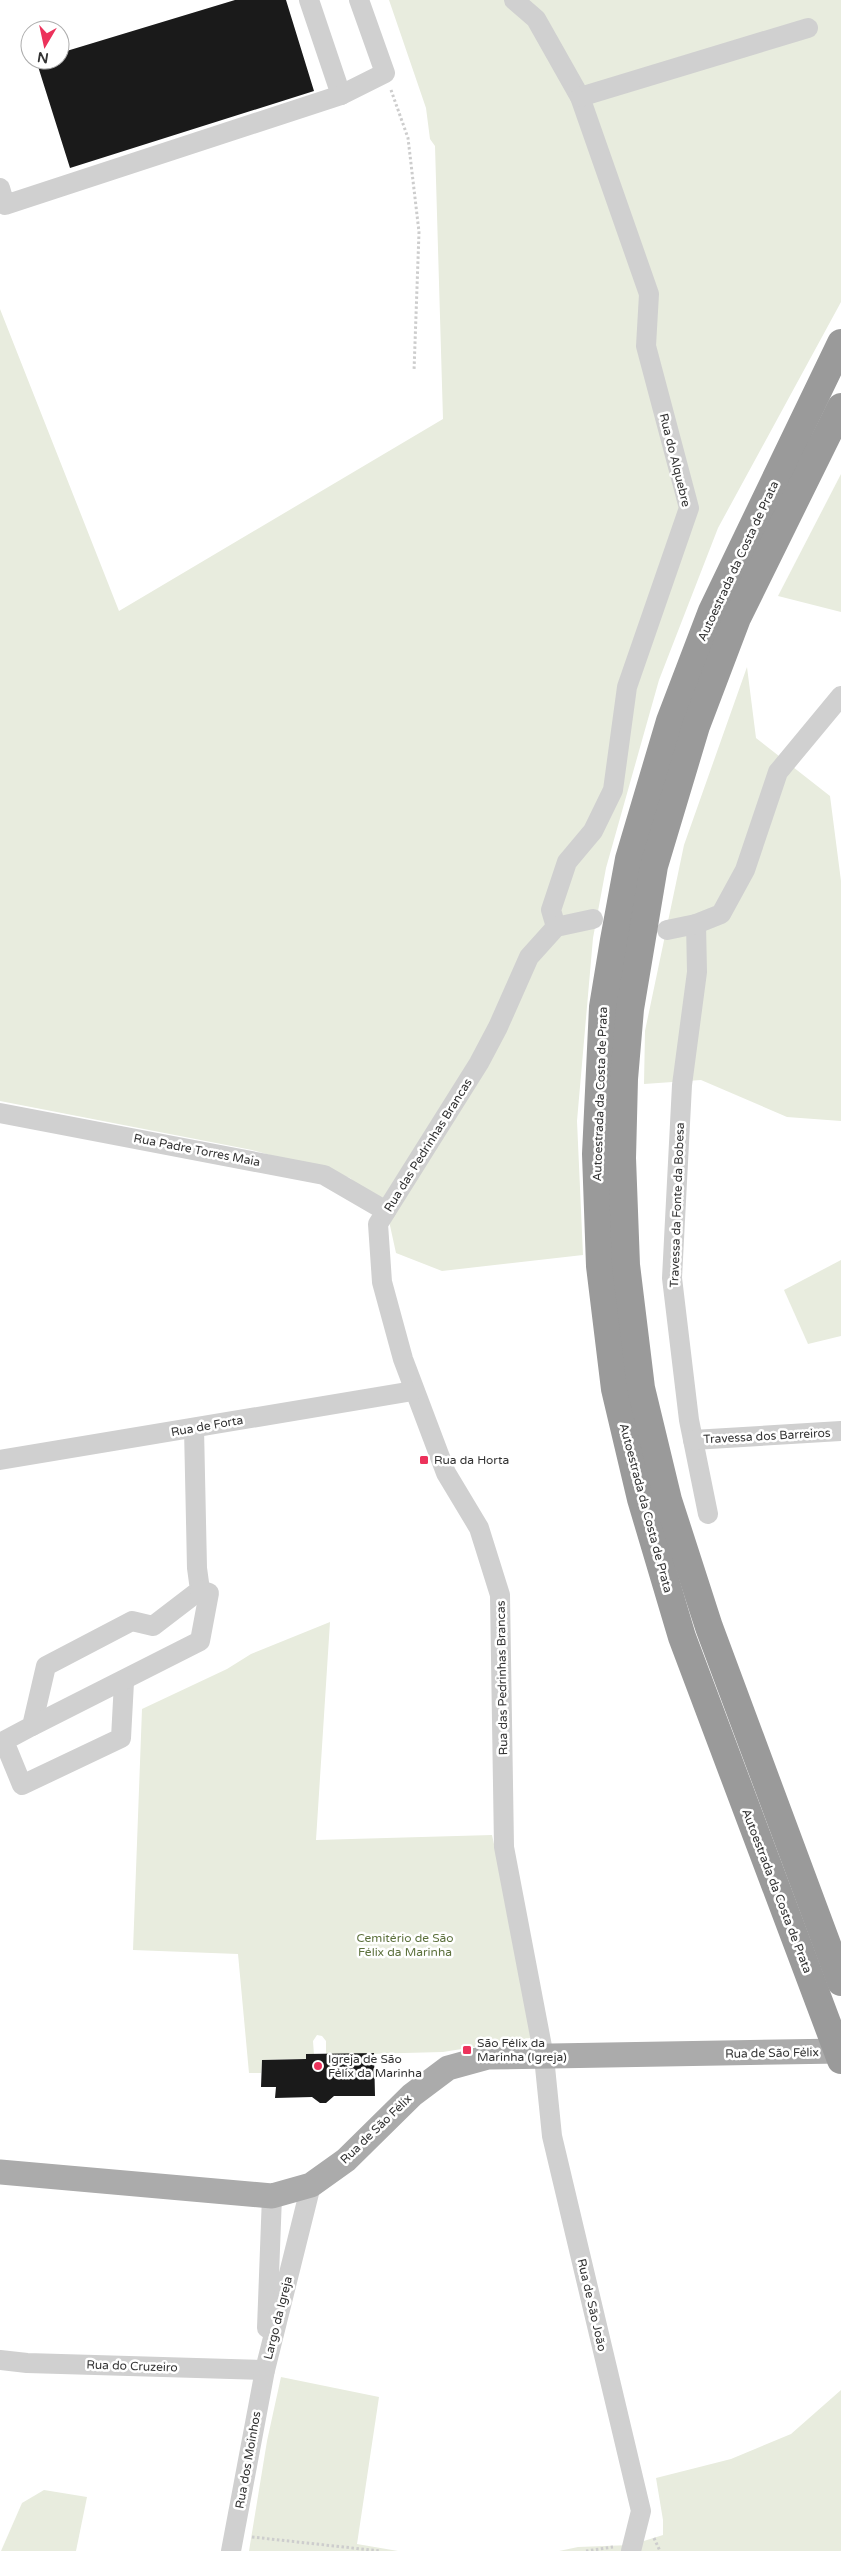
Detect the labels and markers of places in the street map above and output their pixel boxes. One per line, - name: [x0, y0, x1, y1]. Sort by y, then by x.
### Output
- place label: Rua da Horta: [434, 1453, 509, 1467]
- marker: Rua da Horta: [418, 1454, 430, 1466]
- place label: São Félix da Marinha (Igreja): [477, 2036, 567, 2064]
- marker: São Félix da Marinha (Igreja): [461, 2044, 473, 2056]
- place label: Igreja de São Félix da Marinha: [328, 2052, 422, 2080]
- marker: Igreja de São Félix da Marinha: [312, 2060, 324, 2072]

